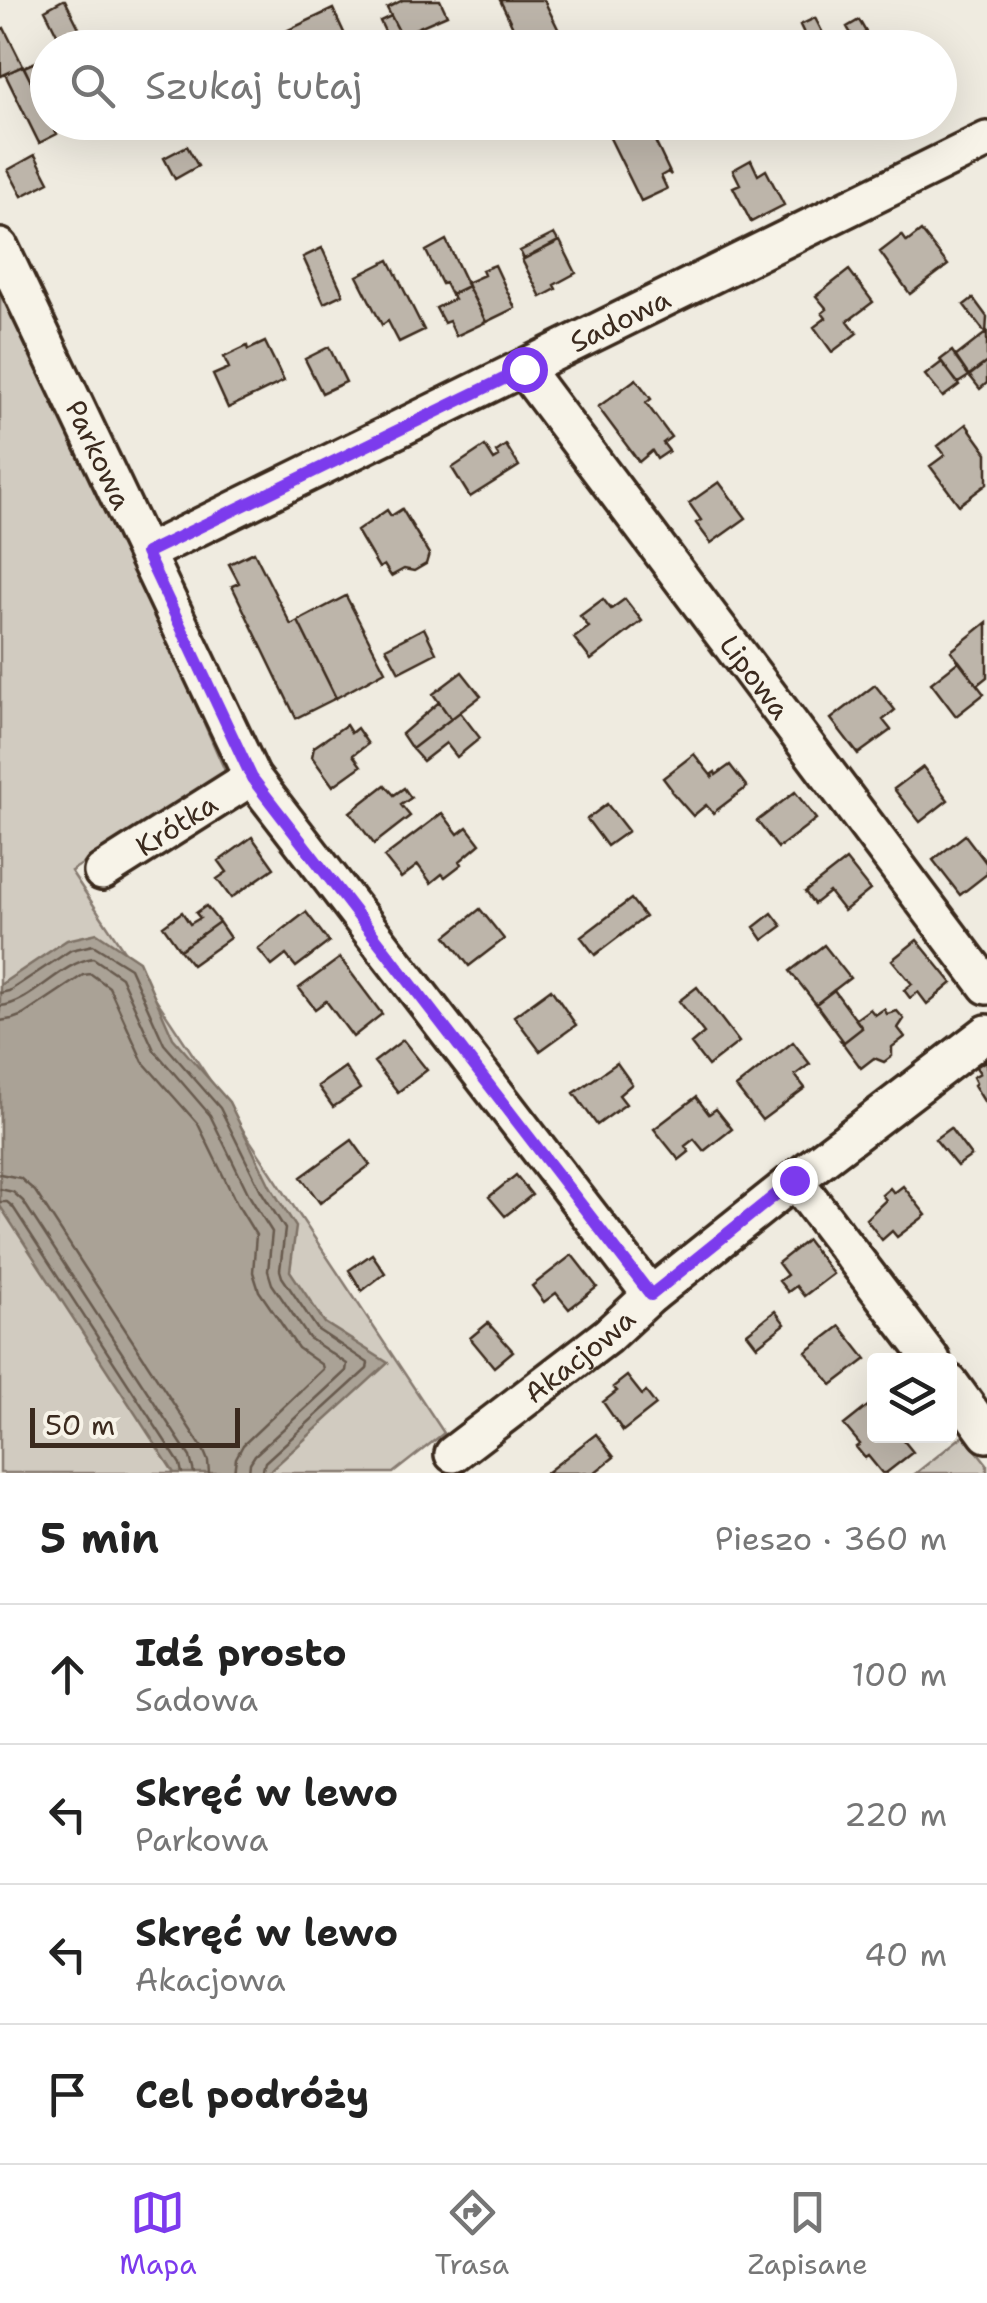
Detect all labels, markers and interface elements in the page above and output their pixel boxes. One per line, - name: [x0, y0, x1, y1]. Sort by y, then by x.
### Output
- search box: [30, 30, 957, 140]
- icon: search: [65, 58, 120, 113]
- text: Szukaj tutaj: [145, 60, 362, 111]
- street label: Sadowa: [563, 279, 677, 361]
- route start: [502, 347, 548, 393]
- street label: Parkowa: [57, 394, 141, 516]
- street label: Lipowa: [711, 627, 799, 727]
- street label: Krótka: [128, 785, 225, 865]
- route end: [772, 1158, 818, 1204]
- street label: Akacjowa: [516, 1300, 643, 1412]
- map controls: [867, 1353, 957, 1443]
- button: layers: [867, 1353, 957, 1443]
- scale bar: [30, 1403, 240, 1448]
- text: 50 m: [45, 1406, 115, 1444]
- text: 5 min: [40, 1510, 159, 1566]
- text: Pieszo · 360 m: [715, 1517, 947, 1560]
- text: Idź prosto: [135, 1627, 347, 1678]
- icon: ahead: [40, 1647, 95, 1702]
- text: 100 m: [851, 1653, 947, 1696]
- text: Sadowa: [135, 1678, 258, 1721]
- text: Skręć w lewo: [135, 1767, 398, 1818]
- icon: left: [40, 1787, 95, 1842]
- text: 220 m: [844, 1793, 947, 1836]
- text: Parkowa: [135, 1818, 268, 1861]
- text: Skręć w lewo: [135, 1907, 398, 1958]
- icon: left: [40, 1927, 95, 1982]
- text: 40 m: [864, 1933, 947, 1976]
- text: Akacjowa: [135, 1958, 286, 2001]
- icon: arrive: [40, 2067, 95, 2122]
- text: Cel podróży: [135, 2069, 369, 2120]
- tab: Mapa: [119, 2185, 197, 2283]
- tab: Trasa: [435, 2185, 509, 2283]
- tab: Zapisane: [748, 2185, 868, 2283]

